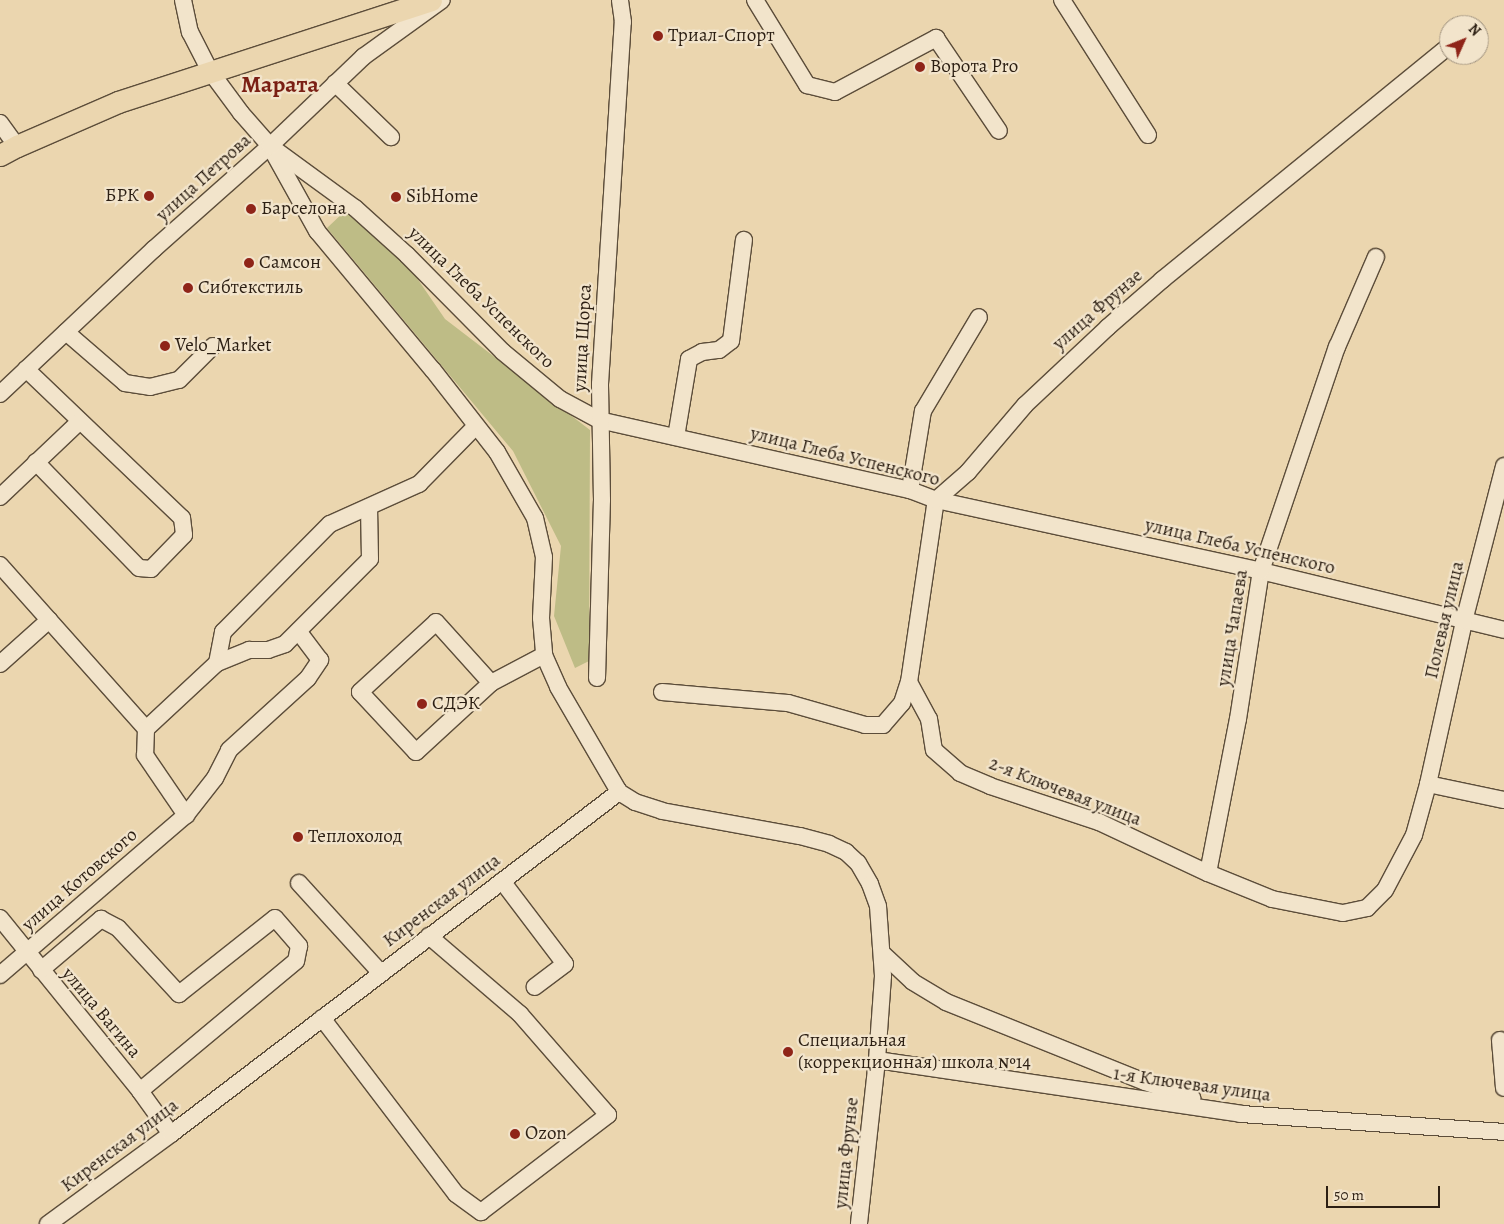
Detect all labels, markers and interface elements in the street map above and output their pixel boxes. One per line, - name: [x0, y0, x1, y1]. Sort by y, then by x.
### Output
- north arrow: [1439, 15, 1489, 65]
- text: N: [1464, 20, 1485, 40]
- place label: Триал-Спорт: [668, 25, 775, 47]
- marker: Триал-Спорт: [652, 30, 664, 42]
- place label: Ворота Pro: [930, 56, 1018, 78]
- marker: Ворота Pro: [914, 61, 926, 73]
- district label: Марата: [241, 71, 319, 99]
- street label: улица Петрова: [152, 129, 256, 227]
- place label: БРК: [105, 185, 139, 207]
- place label: SibHome: [406, 186, 478, 208]
- marker: БРК: [143, 190, 155, 202]
- marker: SibHome: [390, 191, 402, 203]
- place label: Барселона: [261, 198, 347, 220]
- marker: Барселона: [245, 203, 257, 215]
- street label: улица Глеба Успенского: [403, 222, 559, 374]
- place label: Самсон: [259, 252, 321, 274]
- marker: Самсон: [243, 257, 255, 269]
- street label: улица Фрунзе: [1048, 265, 1148, 355]
- place label: Сибтекстиль: [198, 277, 303, 299]
- marker: Сибтекстиль: [182, 282, 194, 294]
- street label: улица Щорса: [569, 283, 597, 393]
- place label: Velo_Market: [175, 335, 272, 357]
- marker: Velo_Market: [159, 340, 171, 352]
- street label: улица Глеба Успенского: [748, 422, 942, 492]
- street label: улица Глеба Успенского: [1143, 514, 1337, 580]
- street label: Полевая улица: [1420, 559, 1470, 681]
- street label: улица Чапаева: [1213, 568, 1253, 688]
- place label: СДЭК: [432, 693, 480, 715]
- marker: СДЭК: [416, 698, 428, 710]
- street label: 2-я Ключевая улица: [986, 752, 1144, 832]
- street label: улица Котовского: [18, 824, 142, 936]
- place label: Теплохолод: [308, 826, 402, 848]
- marker: Теплохолод: [292, 831, 304, 843]
- street label: Киренская улица: [379, 850, 505, 952]
- street label: улица Вагина: [57, 963, 145, 1063]
- place label: Специальная (коррекционная) школа №14: [798, 1030, 1031, 1074]
- marker: Специальная (коррекционная) школа №14: [782, 1046, 794, 1058]
- street label: 1-я Ключевая улица: [1112, 1063, 1272, 1107]
- street label: Киренская улица: [57, 1095, 183, 1197]
- street label: улица Фрунзе: [830, 1096, 864, 1210]
- place label: Ozon: [525, 1123, 567, 1145]
- marker: Ozon: [509, 1128, 521, 1140]
- scale bar: [1329, 1176, 1443, 1208]
- text: 50 m: [1334, 1185, 1364, 1205]

